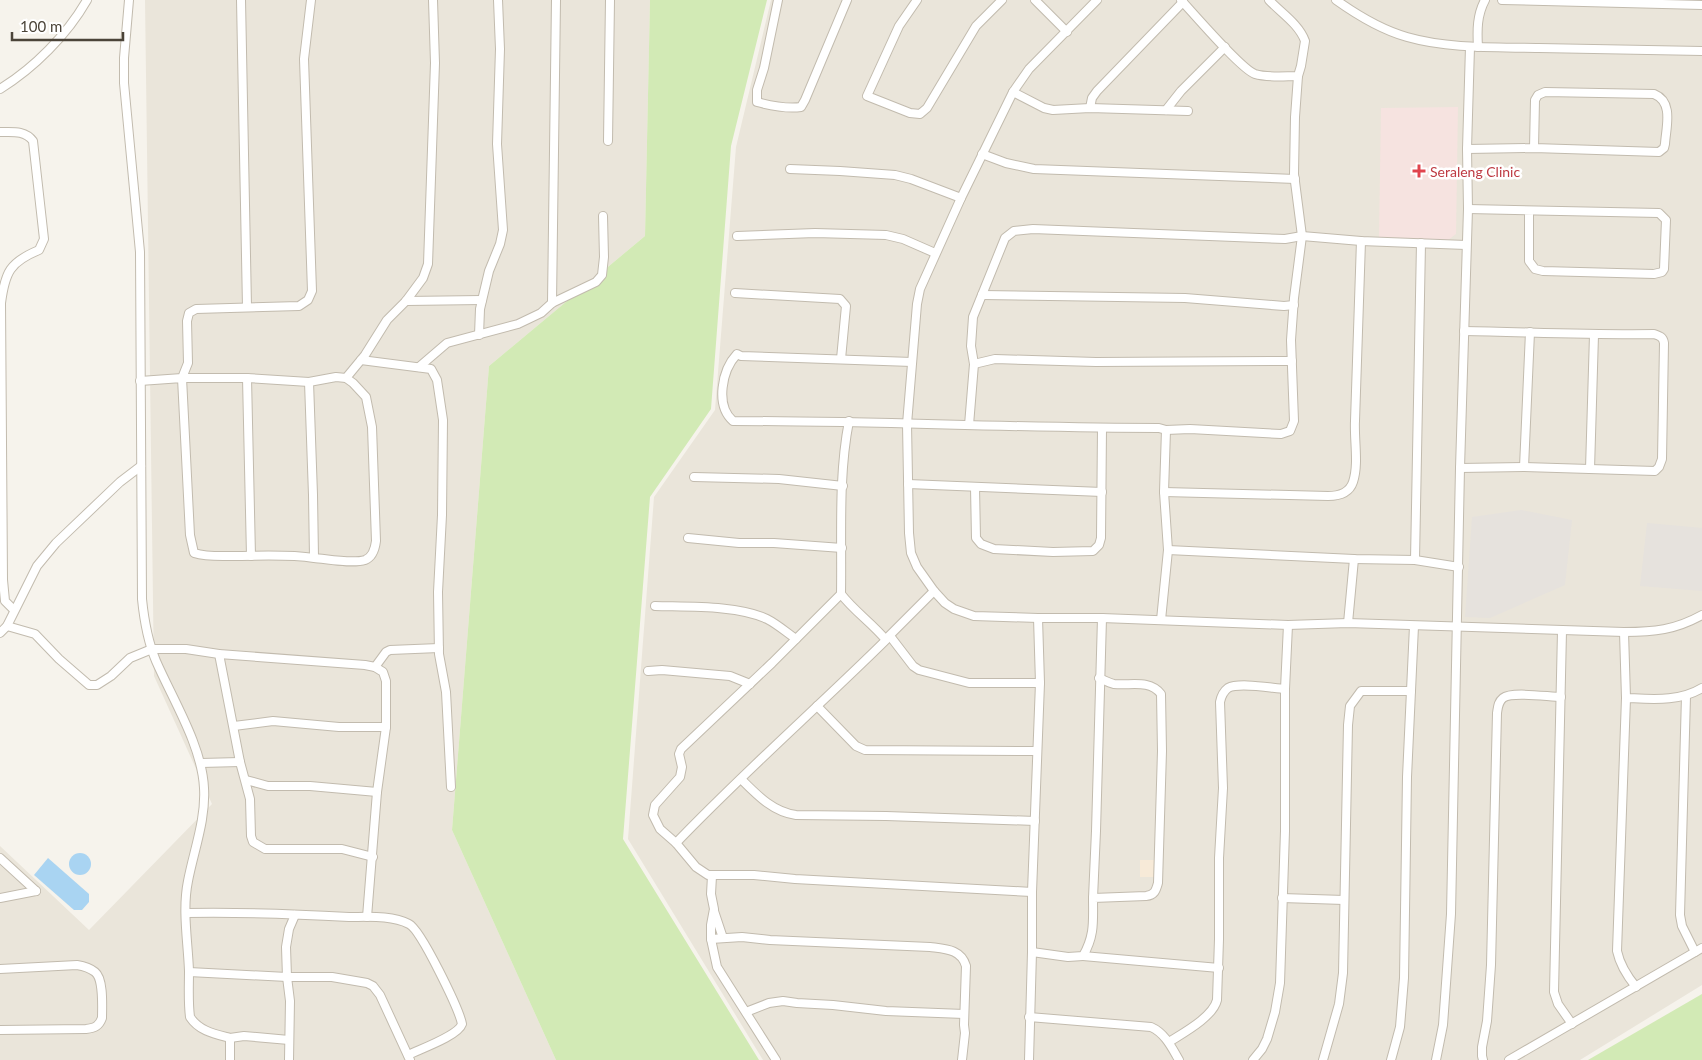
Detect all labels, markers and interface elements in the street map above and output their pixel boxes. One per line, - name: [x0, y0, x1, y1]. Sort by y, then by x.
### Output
- scale bar: [12, 10, 124, 42]
- text: 100 m: [20, 17, 62, 35]
- place label: Seraleng Clinic: [1430, 163, 1520, 180]
- marker: Seraleng Clinic: [1412, 164, 1426, 178]

